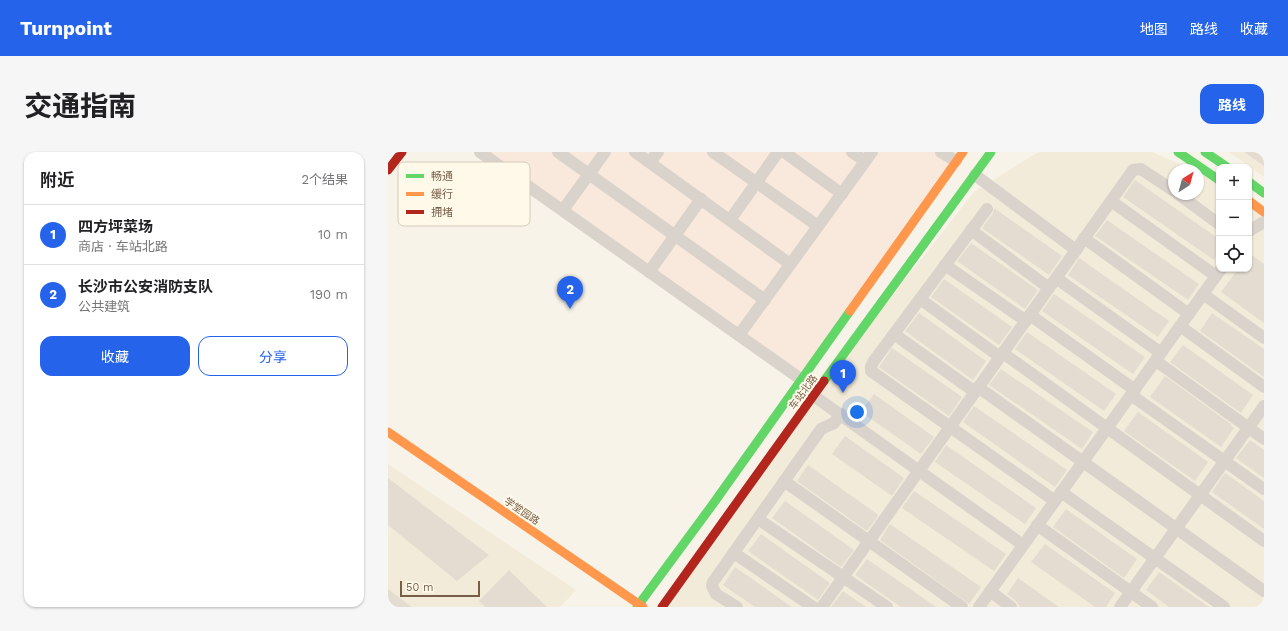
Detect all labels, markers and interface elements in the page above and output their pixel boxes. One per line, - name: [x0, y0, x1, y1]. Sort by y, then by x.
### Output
- text: Turnpoint: [20, 17, 112, 40]
- text: 地图: [1140, 21, 1168, 37]
- text: 路线: [1190, 21, 1218, 37]
- text: 收藏: [1240, 21, 1268, 37]
- button: 路线: [1200, 84, 1264, 124]
- text: 交通指南: [24, 90, 136, 123]
- legend: [398, 162, 530, 226]
- north arrow: [1168, 164, 1204, 200]
- map controls: [1216, 164, 1252, 272]
- button: +: [1216, 164, 1252, 200]
- text: 附近: [40, 170, 74, 190]
- text: 畅通: [431, 170, 453, 183]
- text: 2个结果: [301, 172, 348, 187]
- text: 缓行: [431, 188, 453, 201]
- button: −: [1216, 200, 1252, 236]
- text: 拥堵: [431, 206, 453, 219]
- text: 四方坪菜场: [78, 218, 153, 236]
- text: 1: [50, 227, 56, 242]
- text: 10 m: [318, 227, 348, 242]
- button: locate: [1216, 236, 1252, 272]
- text: 商店 · 车站北路: [78, 239, 168, 254]
- pin: 2: [557, 276, 583, 309]
- text: 长沙市公安消防支队: [78, 278, 213, 296]
- text: 2: [49, 287, 57, 302]
- text: 190 m: [310, 287, 348, 302]
- text: 公共建筑: [78, 299, 130, 314]
- button: 收藏: [40, 336, 190, 376]
- button: 分享: [198, 336, 348, 376]
- pin: 1: [830, 360, 856, 393]
- street label: 车站北路: [787, 373, 819, 411]
- your location: [847, 402, 867, 422]
- street label: 学堂园路: [502, 495, 542, 527]
- scale bar: [400, 579, 480, 598]
- text: 50 m: [406, 581, 433, 594]

